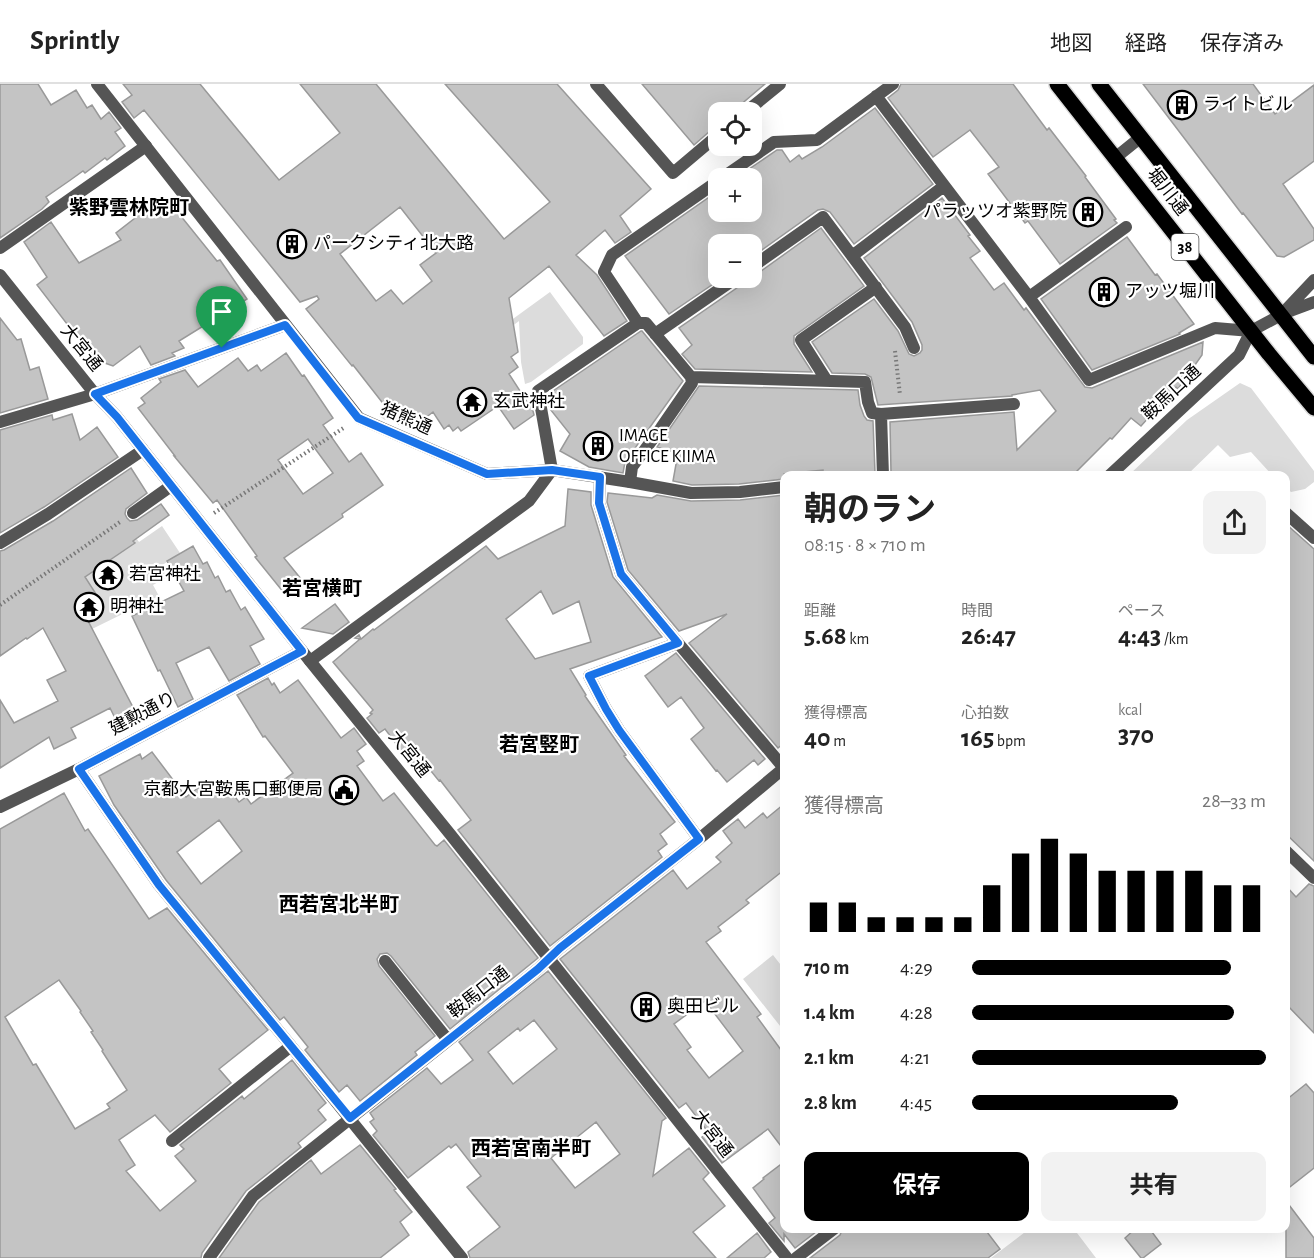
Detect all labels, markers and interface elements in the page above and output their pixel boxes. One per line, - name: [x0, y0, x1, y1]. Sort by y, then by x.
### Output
- text: Sprintly: [30, 27, 120, 55]
- text: 地図: [1050, 33, 1092, 54]
- text: 経路: [1125, 33, 1167, 54]
- text: 保存済み: [1200, 33, 1284, 54]
- building icon: ライトビル: [1166, 89, 1198, 121]
- place label: ライトビル: [1203, 95, 1293, 114]
- map controls: [708, 102, 762, 288]
- button: locate: [708, 102, 762, 156]
- street label: 堀川通: [1143, 165, 1192, 219]
- button: +: [708, 168, 762, 222]
- building icon: パラッツオ紫野院: [1072, 196, 1104, 228]
- district label: 紫野雲林院町: [69, 197, 189, 218]
- place label: パラッツオ紫野院: [923, 202, 1067, 221]
- building icon: パークシティ北大路: [276, 228, 308, 260]
- place label: パークシティ北大路: [313, 233, 474, 253]
- button: −: [708, 234, 762, 288]
- road number: 38: [1172, 234, 1198, 260]
- building icon: アッツ堀川: [1088, 276, 1120, 308]
- place label: アッツ堀川: [1125, 282, 1215, 301]
- pin: [196, 286, 247, 348]
- icon: arrive: [205, 295, 238, 328]
- street label: 大宮通: [57, 321, 106, 375]
- street label: 鞍馬口通: [1139, 361, 1204, 424]
- temple icon: 玄武神社: [456, 386, 488, 418]
- place label: 玄武神社: [493, 392, 565, 411]
- street label: 猪熊通: [378, 398, 435, 438]
- place label: IMAGE OFFICE KIIMA: [619, 427, 716, 466]
- building icon: IMAGE OFFICE KIIMA: [582, 430, 614, 462]
- button: share: [1203, 491, 1266, 554]
- text: 朝のラン: [804, 494, 936, 527]
- text: 08:15 · 8 × 710 m: [804, 535, 926, 555]
- temple icon: 若宮神社: [92, 559, 124, 591]
- place label: 若宮神社: [129, 565, 201, 584]
- district label: 若宮横町: [282, 577, 362, 599]
- temple icon: 明神社: [73, 591, 105, 623]
- place label: 明神社: [110, 597, 164, 616]
- text: 距離: [804, 603, 836, 619]
- text: 時間: [961, 603, 993, 619]
- text: ペース: [1118, 603, 1165, 619]
- text: 5.68: [804, 623, 847, 649]
- text: 26:47: [961, 623, 1016, 649]
- text: 4:43: [1118, 623, 1161, 649]
- text: km: [847, 631, 869, 647]
- text: /km: [1161, 631, 1189, 647]
- street label: 建勲通り: [107, 688, 179, 739]
- text: kcal: [1118, 702, 1142, 718]
- text: 獲得標高: [804, 705, 868, 721]
- text: 心拍数: [961, 705, 1009, 721]
- text: 370: [1118, 722, 1154, 748]
- text: 40: [804, 725, 831, 751]
- text: 165: [961, 725, 994, 751]
- street label: 大宮通: [385, 727, 434, 781]
- text: m: [831, 733, 846, 749]
- text: bpm: [994, 733, 1026, 749]
- district label: 若宮竪町: [499, 734, 579, 755]
- public building icon: 京都大宮鞍馬口郵便局: [328, 774, 360, 806]
- place label: 京都大宮鞍馬口郵便局: [143, 780, 323, 799]
- text: 28–33 m: [1202, 791, 1266, 811]
- text: 獲得標高: [804, 796, 884, 816]
- district label: 西若宮北半町: [279, 894, 399, 915]
- text: 710 m: [804, 958, 849, 978]
- text: 4:29: [900, 958, 933, 978]
- street label: 鞍馬口通: [444, 963, 513, 1022]
- building icon: 奥田ビル: [630, 991, 662, 1023]
- place label: 奥田ビル: [667, 997, 739, 1016]
- text: 1.4 km: [804, 1003, 855, 1023]
- text: 4:28: [900, 1003, 933, 1023]
- text: 2.1 km: [804, 1048, 854, 1068]
- text: 4:21: [900, 1048, 930, 1068]
- text: 2.8 km: [804, 1093, 857, 1113]
- text: 4:45: [900, 1093, 932, 1113]
- street label: 大宮通: [688, 1107, 737, 1161]
- district label: 西若宮南半町: [471, 1138, 591, 1159]
- button: 保存: [804, 1152, 1029, 1221]
- button: 共有: [1041, 1152, 1266, 1221]

